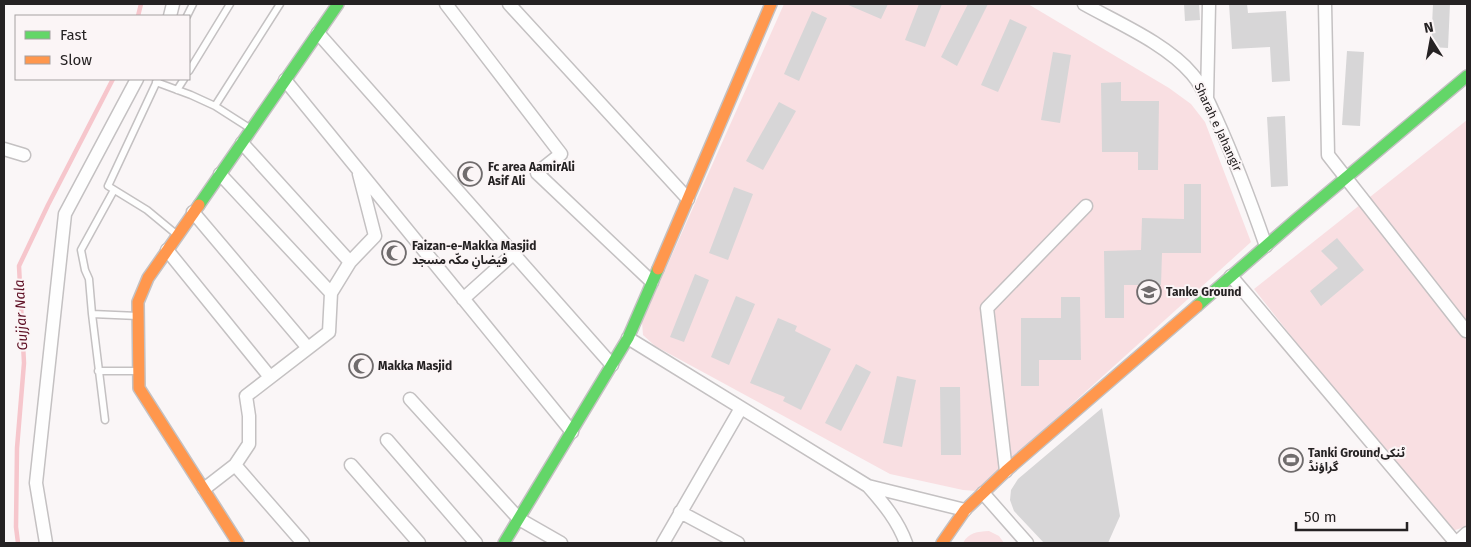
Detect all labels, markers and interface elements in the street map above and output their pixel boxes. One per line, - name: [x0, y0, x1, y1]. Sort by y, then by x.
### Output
- legend: [15, 15, 190, 80]
- north arrow: [1406, 15, 1456, 65]
- text: N: [1422, 18, 1435, 37]
- text: Fast: [60, 26, 87, 44]
- text: Slow: [60, 51, 92, 69]
- street label: Sharah e Jahangir: [1191, 81, 1245, 174]
- place label: Fc area AamirAli Asif Ali: [487, 160, 575, 188]
- mosque icon: Fc area AamirAli Asif Ali: [457, 161, 483, 187]
- place label: Faizan-e-Makka Masjid فیضانِ مکّہ مسجد: [412, 239, 536, 270]
- mosque icon: Faizan-e-Makka Masjid فیضانِ مکّہ مسجد: [381, 240, 407, 266]
- water label: Gujjar Nala: [11, 279, 31, 351]
- school or university icon: Tanke Ground: [1136, 279, 1162, 305]
- place label: Tanke Ground: [1166, 285, 1242, 299]
- mosque icon: Makka Masjid: [348, 353, 374, 379]
- place label: Makka Masjid: [378, 359, 452, 373]
- place label: Tanki Groundٹنکی گراؤنڈ: [1308, 446, 1405, 474]
- sports icon: Tanki Groundٹنکی گراؤنڈ: [1278, 447, 1304, 473]
- scale bar: [1296, 500, 1407, 532]
- text: 50 m: [1304, 508, 1337, 526]

